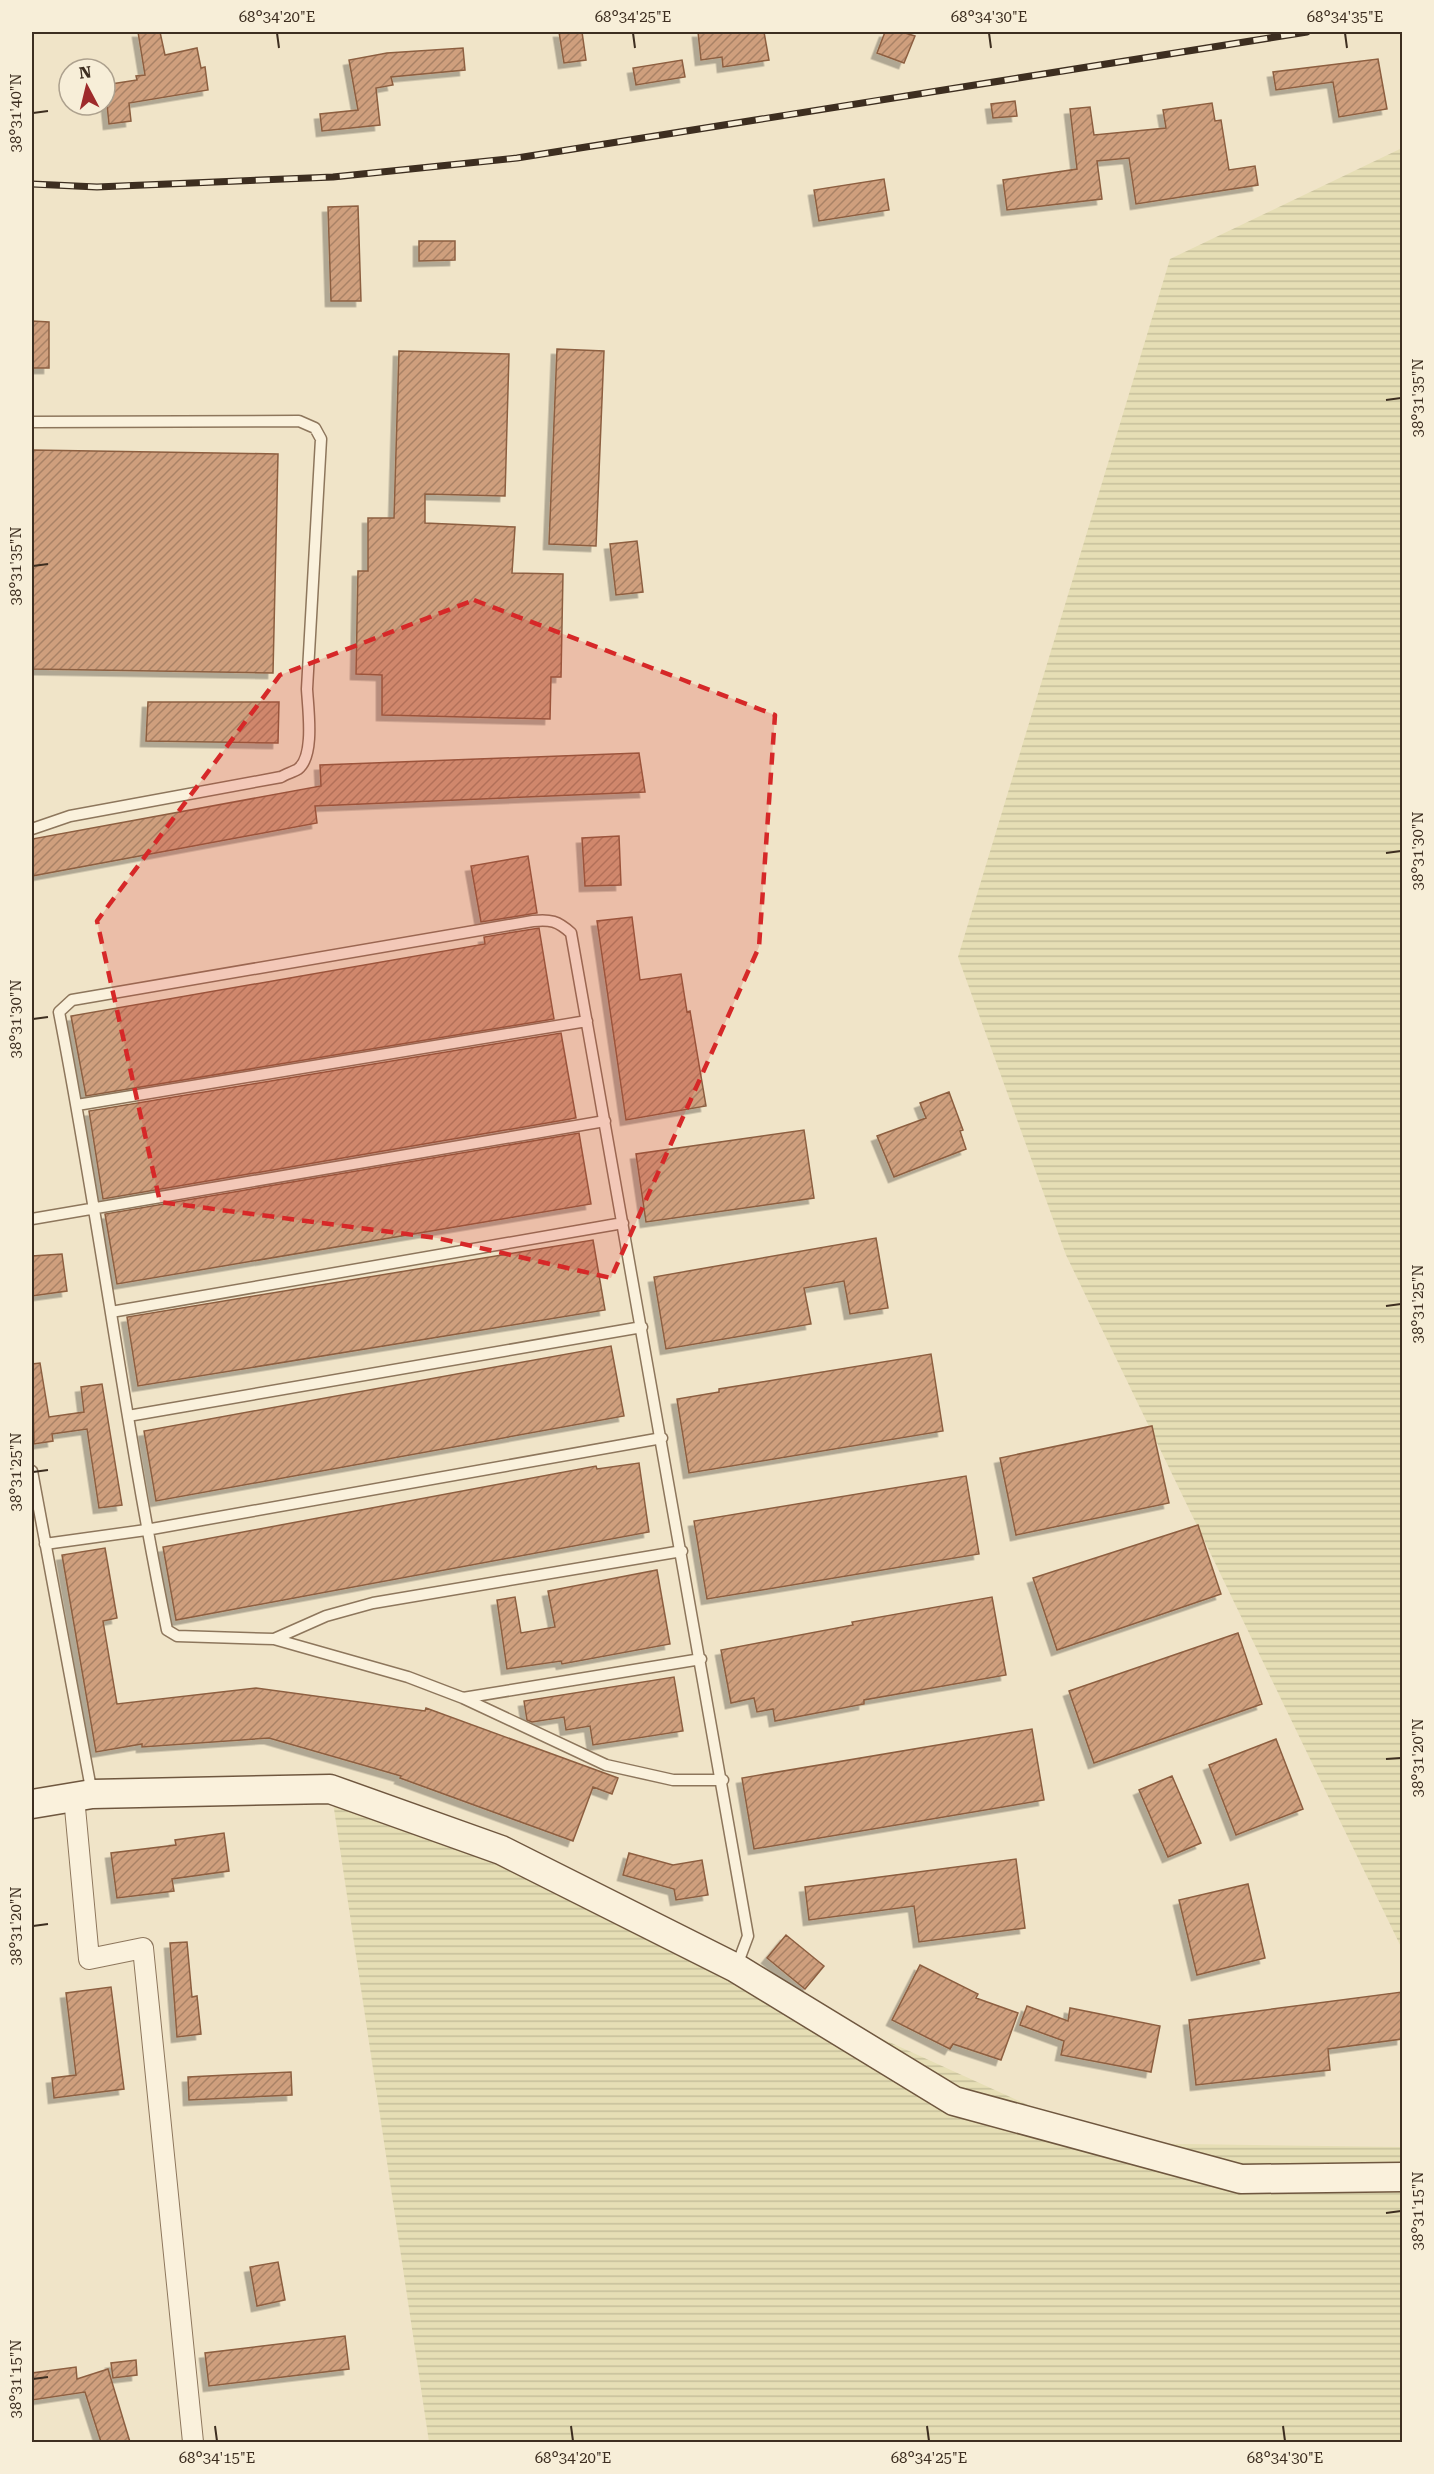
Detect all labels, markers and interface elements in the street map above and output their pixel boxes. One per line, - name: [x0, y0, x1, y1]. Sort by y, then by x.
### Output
- text: 68°34'20"E: [239, 8, 315, 26]
- text: 68°34'25"E: [595, 8, 671, 26]
- text: 68°34'30"E: [951, 8, 1027, 26]
- text: 68°34'35"E: [1307, 8, 1383, 26]
- north arrow: [57, 57, 117, 117]
- text: N: [78, 62, 93, 83]
- text: 38°31'40"N: [7, 73, 25, 153]
- text: 38°31'35"N: [1409, 358, 1427, 438]
- text: 38°31'35"N: [7, 526, 25, 606]
- text: 38°31'30"N: [1409, 811, 1427, 891]
- text: 38°31'30"N: [7, 979, 25, 1059]
- text: 38°31'25"N: [1409, 1264, 1427, 1344]
- text: 38°31'25"N: [7, 1432, 25, 1512]
- text: 38°31'20"N: [1409, 1718, 1427, 1798]
- text: 38°31'20"N: [7, 1886, 25, 1966]
- text: 38°31'15"N: [1409, 2171, 1427, 2251]
- text: 38°31'15"N: [7, 2339, 25, 2419]
- text: 68°34'15"E: [179, 2449, 255, 2467]
- text: 68°34'20"E: [535, 2449, 611, 2467]
- text: 68°34'25"E: [891, 2449, 967, 2467]
- text: 68°34'30"E: [1247, 2449, 1323, 2467]

